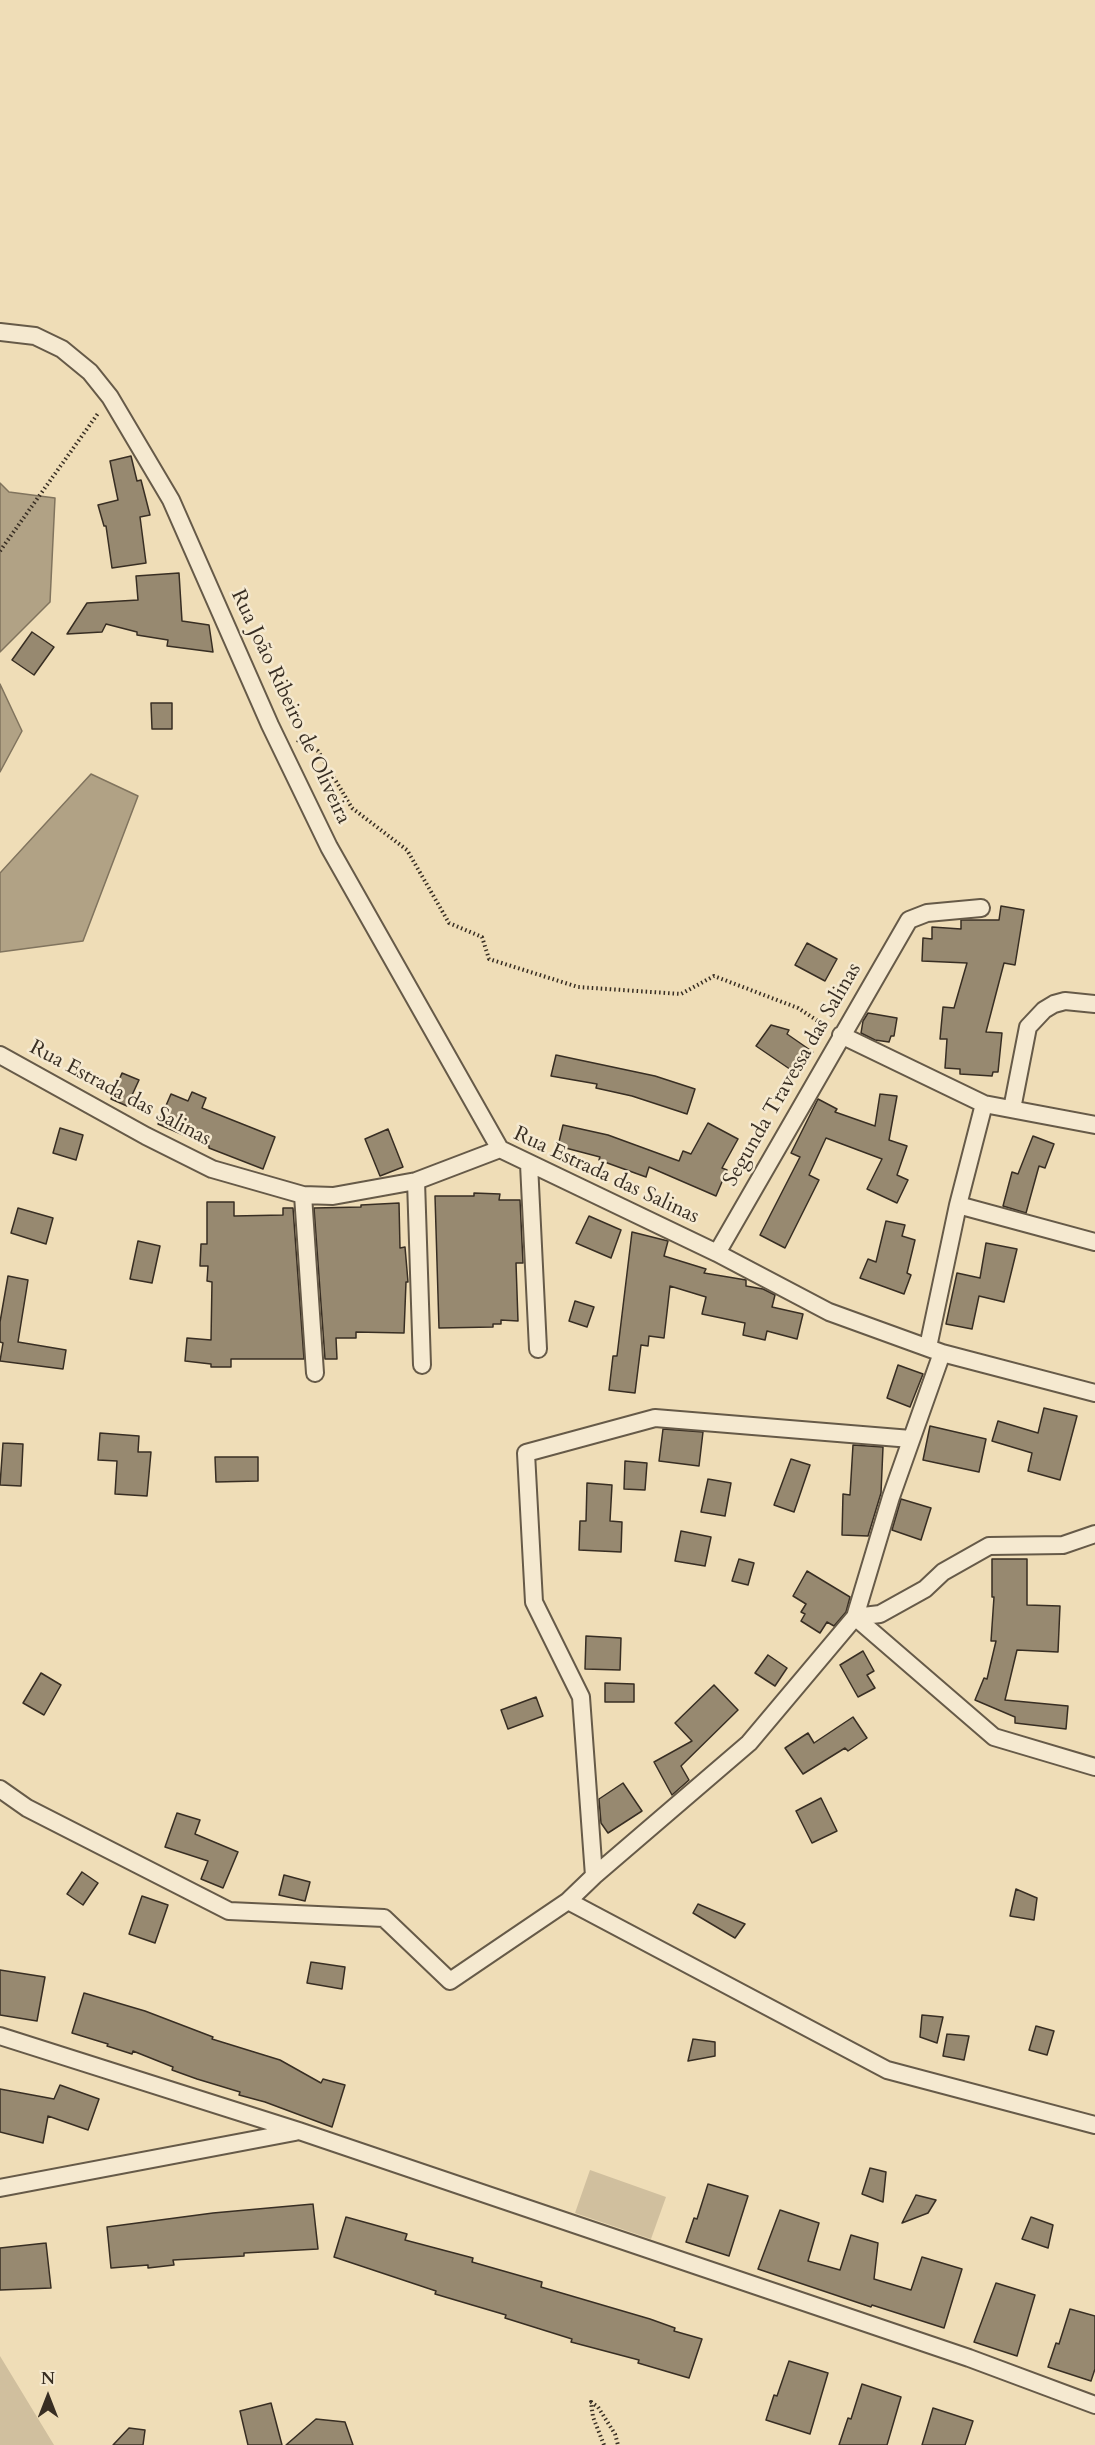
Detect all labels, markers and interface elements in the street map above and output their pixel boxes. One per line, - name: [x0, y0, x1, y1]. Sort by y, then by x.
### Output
- street label: Rua João Ribeiro de Oliveira: [225, 586, 355, 828]
- street label: Segunda Travessa das Salinas: [719, 959, 867, 1191]
- street label: Rua Estrada das Salinas: [25, 1035, 215, 1153]
- street label: Rua Estrada das Salinas: [509, 1122, 703, 1230]
- north arrow: [18, 2367, 78, 2427]
- text: N: [41, 2368, 55, 2390]

